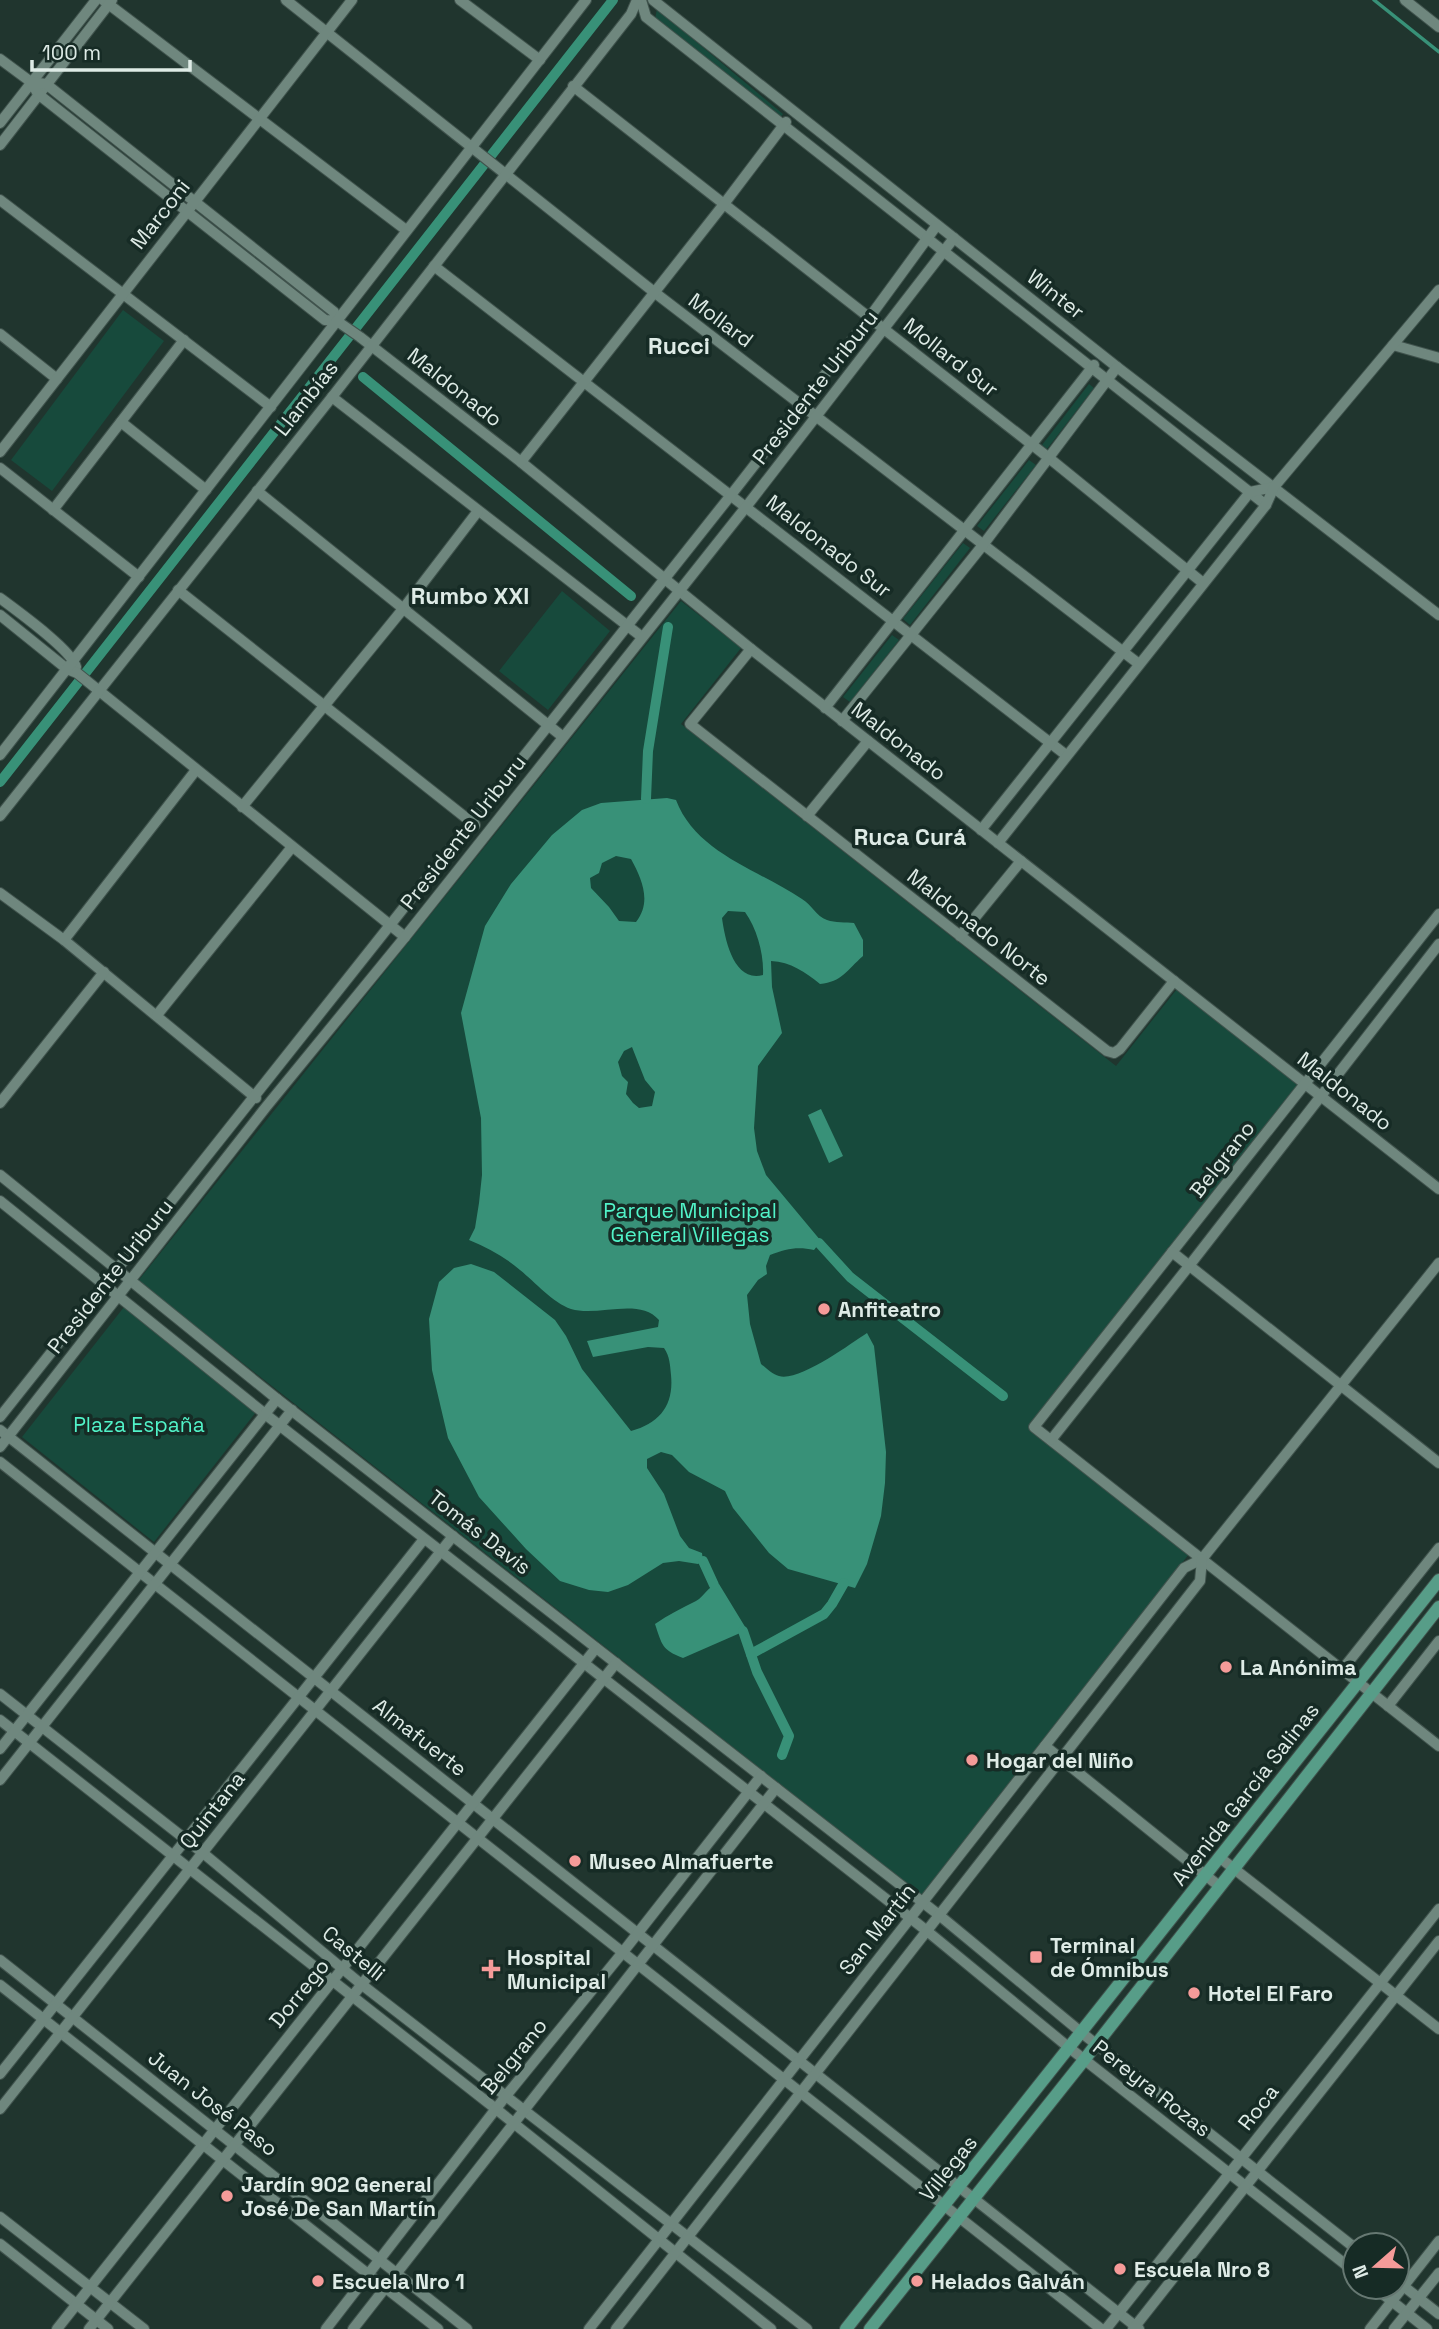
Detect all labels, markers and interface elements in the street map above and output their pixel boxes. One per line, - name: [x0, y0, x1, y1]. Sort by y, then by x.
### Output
- scale bar: [32, 28, 189, 72]
- text: 100 m: [42, 39, 101, 66]
- street label: Marconi: [124, 174, 196, 254]
- street label: Winter: [1022, 263, 1090, 325]
- street label: Mollard: [683, 287, 759, 353]
- street label: Presidente Uriburu: [746, 304, 884, 470]
- street label: Mollard Sur: [898, 311, 1004, 403]
- district label: Rucci: [648, 331, 710, 361]
- street label: Maldonado: [402, 342, 508, 432]
- street label: Llambías: [268, 355, 344, 441]
- street label: Maldonado Sur: [761, 489, 897, 604]
- district label: Rumbo XXI: [411, 581, 529, 611]
- street label: Maldonado: [846, 696, 952, 786]
- street label: Presidente Uriburu: [394, 749, 532, 915]
- district label: Ruca Curá: [854, 822, 966, 852]
- street label: Maldonado Norte: [902, 862, 1056, 992]
- street label: Maldonado: [1292, 1046, 1398, 1136]
- street label: Belgrano: [1184, 1115, 1260, 1203]
- street label: Presidente Uriburu: [41, 1193, 179, 1359]
- park label: Parque Municipal General Villegas: [603, 1197, 777, 1248]
- place label: Anfiteatro: [838, 1296, 941, 1323]
- marker: Anfiteatro: [816, 1301, 832, 1317]
- park label: Plaza España: [73, 1411, 205, 1438]
- street label: Tomás Davis: [423, 1484, 537, 1580]
- place label: La Anónima: [1240, 1654, 1356, 1681]
- marker: La Anónima: [1218, 1659, 1234, 1675]
- street label: Almafuerte: [368, 1692, 472, 1782]
- street label: Avenida García Salinas: [1165, 1697, 1325, 1891]
- place label: Hogar del Niño: [986, 1747, 1134, 1774]
- marker: Hogar del Niño: [964, 1752, 980, 1768]
- street label: Quintana: [173, 1766, 251, 1854]
- place label: Museo Almafuerte: [589, 1848, 774, 1875]
- marker: Museo Almafuerte: [567, 1853, 583, 1869]
- street label: San Martín: [833, 1878, 921, 1980]
- street label: Castelli: [317, 1919, 391, 1987]
- place label: Terminal de Ómnibus: [1050, 1932, 1169, 1983]
- place label: Hospital Municipal: [507, 1944, 606, 1995]
- marker: Terminal de Ómnibus: [1028, 1949, 1044, 1965]
- street label: Dorrego: [263, 1953, 335, 2033]
- marker: Hospital Municipal: [481, 1959, 501, 1979]
- place label: Hotel El Faro: [1208, 1980, 1333, 2007]
- marker: Hotel El Faro: [1186, 1985, 1202, 2001]
- street label: Belgrano: [475, 2012, 553, 2100]
- street label: Pereyra Rozas: [1088, 2034, 1216, 2142]
- street label: Juan José Paso: [143, 2044, 283, 2162]
- street label: Roca: [1232, 2079, 1284, 2135]
- street label: Villegas: [913, 2129, 983, 2207]
- place label: Jardín 902 General José De San Martín: [241, 2171, 436, 2222]
- marker: Jardín 902 General José De San Martín: [219, 2188, 235, 2204]
- north arrow: [1341, 2231, 1411, 2301]
- place label: Escuela Nro 8: [1134, 2256, 1270, 2283]
- marker: Escuela Nro 8: [1112, 2261, 1128, 2277]
- text: N: [1347, 2261, 1374, 2282]
- place label: Escuela Nro 1: [332, 2268, 465, 2295]
- place label: Helados Galván: [931, 2268, 1085, 2295]
- marker: Escuela Nro 1: [310, 2273, 326, 2289]
- marker: Helados Galván: [909, 2273, 925, 2289]

